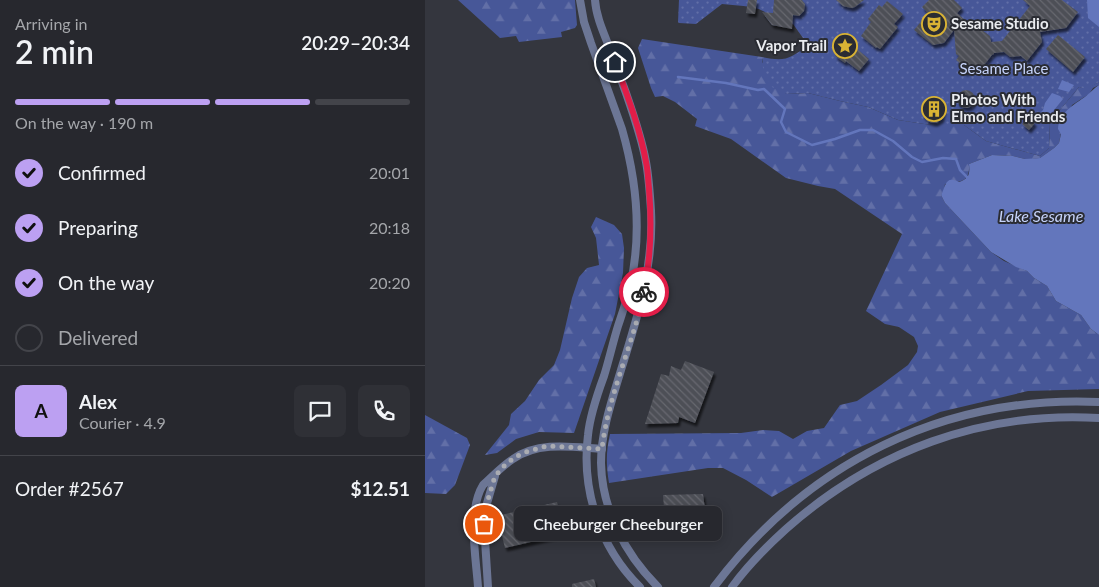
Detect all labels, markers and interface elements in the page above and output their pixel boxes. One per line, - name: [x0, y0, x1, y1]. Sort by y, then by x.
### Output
- theatre icon: Sesame Studio: [921, 11, 947, 37]
- text: Arriving in: [15, 14, 88, 33]
- place label: Sesame Studio: [951, 14, 1049, 32]
- text: 20:29–20:34: [301, 31, 410, 54]
- text: 2 min: [15, 32, 94, 71]
- place icon: Vapor Trail: [832, 33, 858, 59]
- place label: Vapor Trail: [755, 36, 827, 54]
- pin: [594, 41, 636, 83]
- icon: home: [601, 48, 629, 76]
- park label: Sesame Place: [960, 59, 1049, 77]
- place label: Photos With Elmo and Friends: [951, 90, 1066, 125]
- building icon: Photos With Elmo and Friends: [921, 96, 947, 122]
- text: On the way · 190 m: [15, 113, 153, 132]
- icon: check: [15, 159, 43, 187]
- text: Confirmed: [58, 161, 146, 184]
- text: 20:01: [369, 163, 410, 182]
- water label: Lake Sesame: [999, 206, 1084, 225]
- icon: check: [15, 214, 43, 242]
- text: Preparing: [58, 216, 138, 239]
- text: 20:18: [369, 218, 410, 237]
- courier: [619, 267, 669, 317]
- icon: check: [15, 269, 43, 297]
- text: On the way: [58, 271, 154, 294]
- text: 20:20: [369, 273, 410, 292]
- icon: bike: [630, 278, 658, 306]
- text: Delivered: [58, 326, 138, 349]
- button: chat: [294, 385, 346, 437]
- button: phone: [358, 385, 410, 437]
- text: Alex: [79, 390, 117, 413]
- text: A: [34, 399, 48, 422]
- text: Courier · 4.9: [79, 413, 166, 432]
- text: Order #2567: [15, 477, 124, 500]
- text: $12.51: [350, 477, 410, 500]
- pin: [463, 503, 505, 545]
- callout: Cheeburger Cheeburger: [514, 506, 721, 542]
- icon: bag: [470, 510, 498, 538]
- text: Cheeburger Cheeburger: [533, 514, 703, 533]

